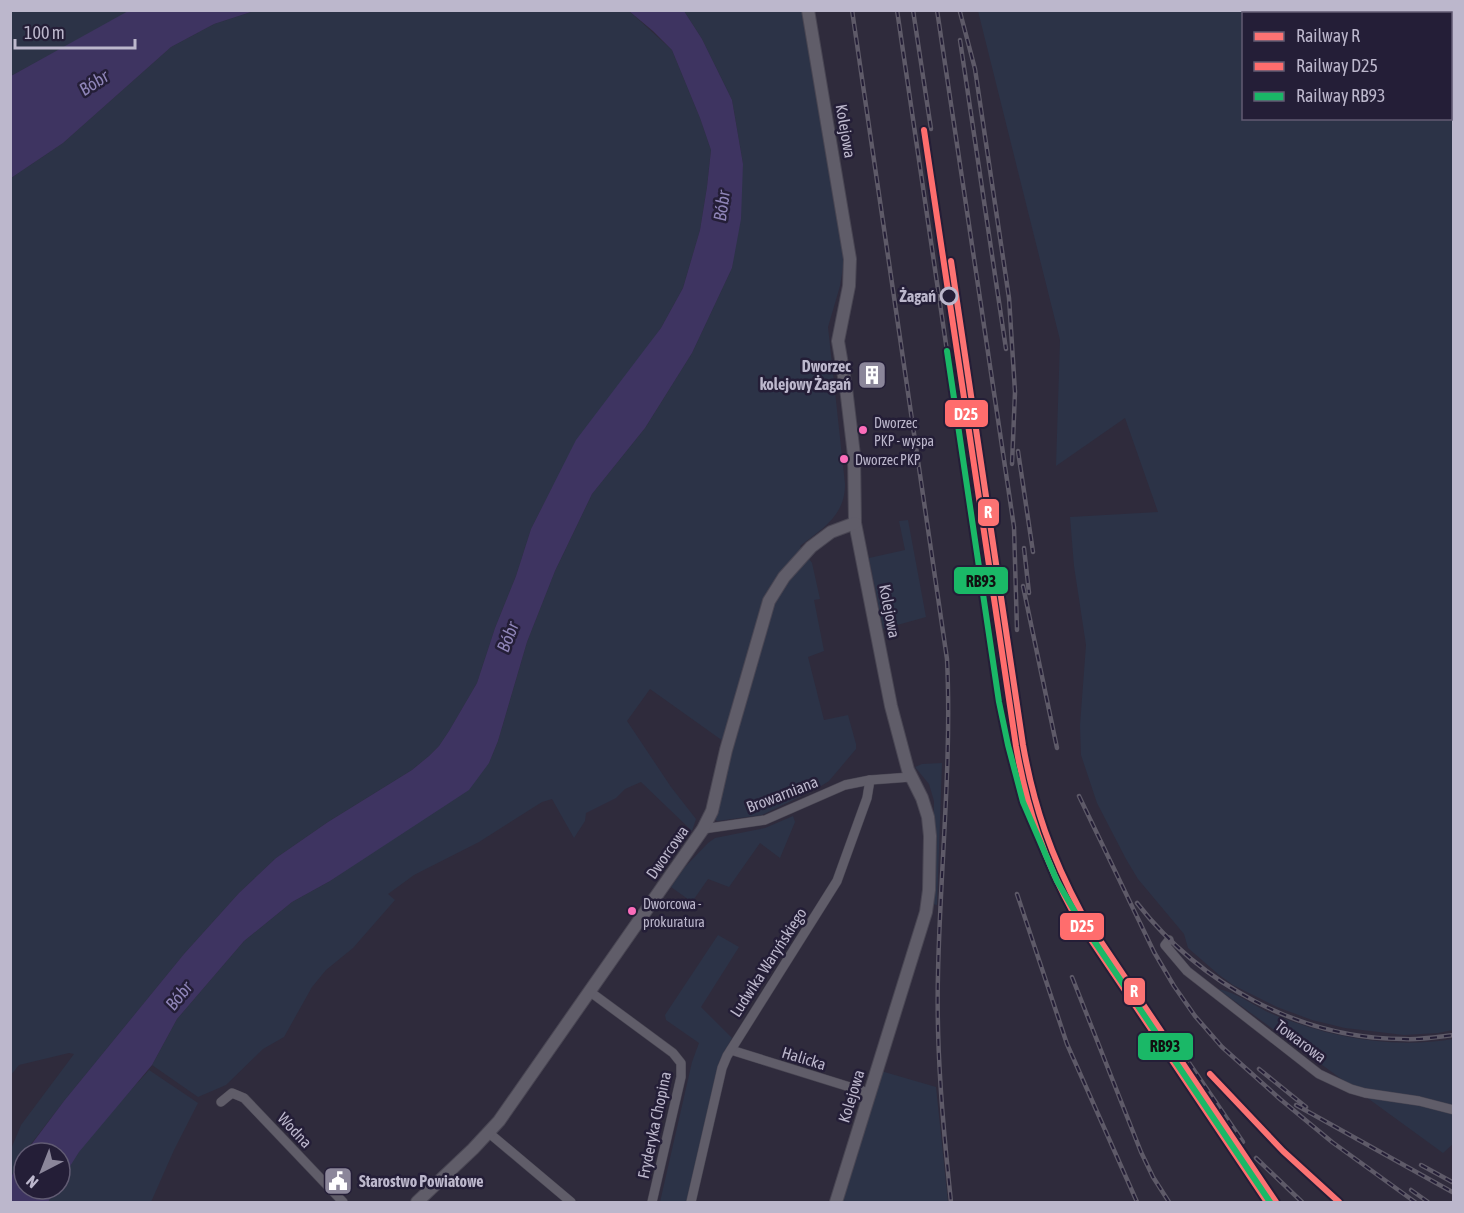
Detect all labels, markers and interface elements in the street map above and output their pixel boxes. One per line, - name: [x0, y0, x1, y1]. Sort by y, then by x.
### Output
- scale bar: [15, 12, 135, 50]
- legend: [1242, 12, 1452, 120]
- text: 100 m: [24, 22, 65, 43]
- text: Railway R: [1296, 25, 1360, 46]
- text: Railway D25: [1296, 55, 1378, 76]
- water label: Bóbr: [75, 65, 113, 100]
- text: Railway RB93: [1296, 85, 1385, 106]
- street label: Kolejowa: [831, 103, 860, 159]
- water label: Bóbr: [709, 189, 734, 223]
- place label: Żagań: [900, 287, 936, 305]
- marker: Żagań: [940, 287, 958, 305]
- place label: Dworzec kolejowy Żagań: [760, 357, 851, 393]
- building icon: Dworzec kolejowy Żagań: [856, 359, 888, 391]
- line badge: D25: [944, 399, 989, 428]
- text: D25: [954, 405, 978, 423]
- place label: Dworzec PKP - wyspa: [874, 415, 934, 449]
- marker: Dworzec PKP - wyspa: [857, 424, 869, 436]
- place label: Dworzec PKP: [855, 452, 921, 468]
- marker: Dworzec PKP: [838, 453, 850, 465]
- line badge: R: [977, 498, 1000, 527]
- text: R: [984, 503, 992, 521]
- line badge: RB93: [953, 566, 1009, 595]
- text: RB93: [966, 572, 996, 590]
- street label: Kolejowa: [875, 583, 904, 640]
- water label: Bóbr: [492, 618, 523, 655]
- street label: Browarniana: [744, 772, 820, 816]
- street label: Dworcowa: [642, 822, 692, 882]
- place label: Dworcowa - prokuratura: [643, 896, 705, 930]
- street label: Ludwika Waryńskiego: [726, 904, 811, 1020]
- marker: Dworcowa - prokuratura: [626, 905, 638, 917]
- line badge: D25: [1059, 912, 1105, 941]
- text: D25: [1070, 917, 1094, 935]
- water label: Bóbr: [161, 977, 197, 1014]
- line badge: R: [1123, 977, 1146, 1006]
- text: R: [1130, 982, 1138, 1000]
- street label: Towarowa: [1272, 1016, 1330, 1066]
- line badge: RB93: [1137, 1032, 1194, 1061]
- text: RB93: [1150, 1037, 1180, 1055]
- street label: Halicka: [780, 1043, 828, 1073]
- street label: Kolejowa: [834, 1067, 868, 1125]
- street label: Fryderyka Chopina: [634, 1070, 675, 1180]
- street label: Wodna: [274, 1109, 316, 1151]
- north arrow: [12, 1141, 72, 1201]
- public building icon: Starostwo Powiatowe: [322, 1165, 354, 1197]
- text: N: [22, 1172, 41, 1192]
- place label: Starostwo Powiatowe: [359, 1172, 484, 1190]

